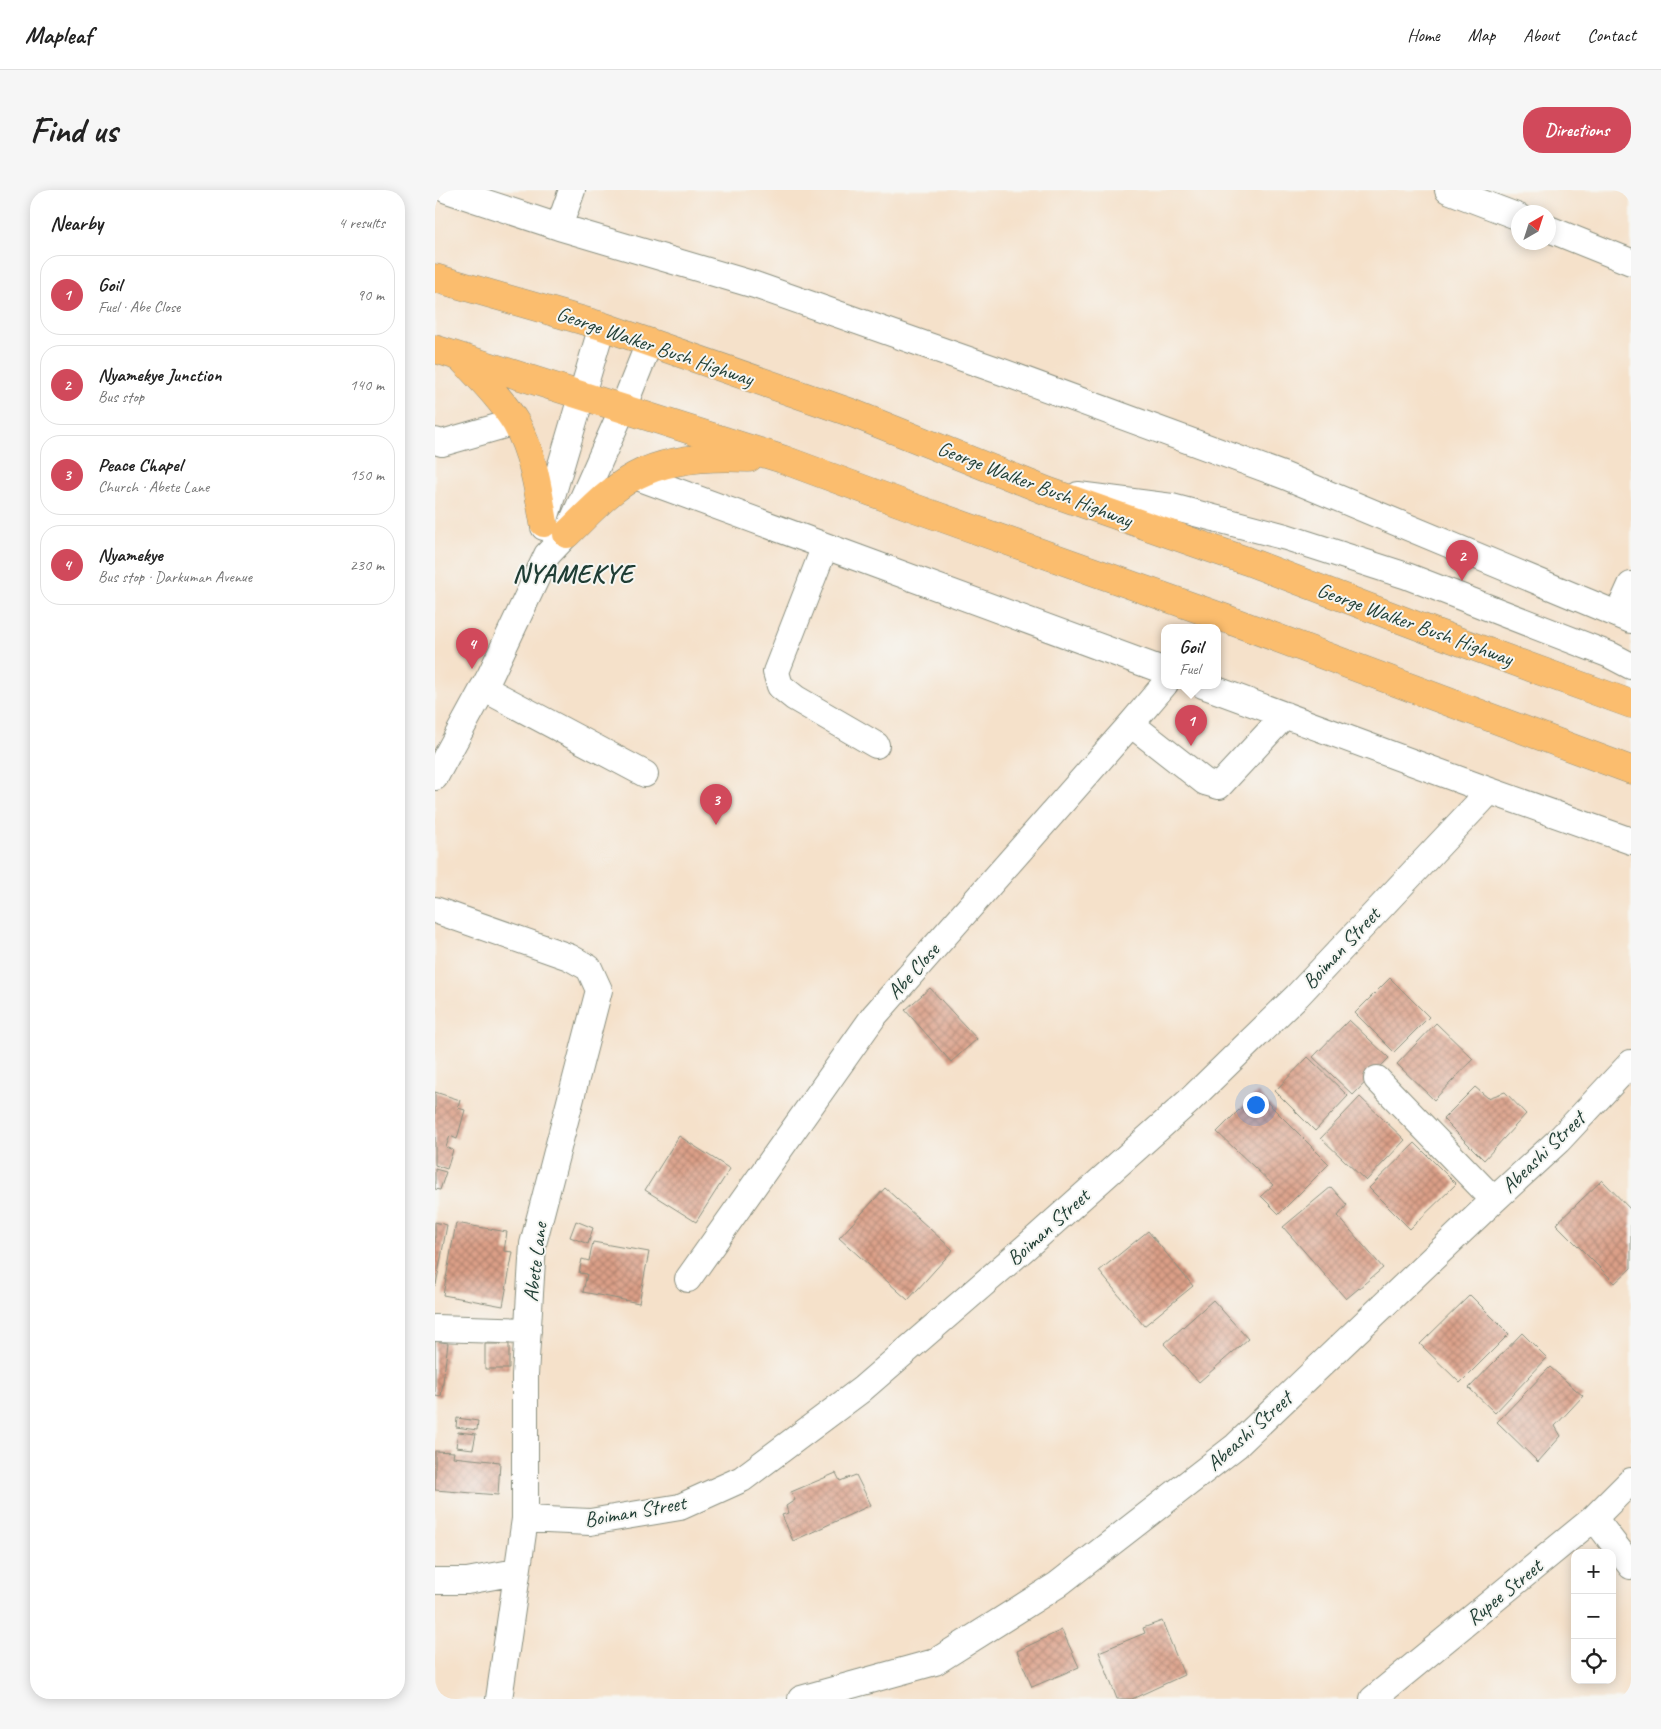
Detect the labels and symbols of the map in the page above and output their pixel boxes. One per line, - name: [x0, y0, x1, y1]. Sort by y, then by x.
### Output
- north arrow: [1511, 205, 1556, 250]
- street label: George Walker Bush Highway: [553, 300, 758, 392]
- street label: George Walker Bush Highway: [934, 435, 1138, 534]
- pin: 2: [1446, 540, 1478, 581]
- district label: NYAMEKYE: [512, 557, 637, 590]
- street label: George Walker Bush Highway: [1314, 577, 1518, 672]
- pin: 4: [456, 628, 488, 669]
- pin: 1: [1175, 705, 1207, 746]
- pin: 3: [700, 784, 732, 825]
- street label: Boiman Street: [1297, 900, 1387, 994]
- street label: Abe Close: [881, 937, 946, 1004]
- your location: [1243, 1092, 1269, 1118]
- street label: Abeashi Street: [1496, 1104, 1592, 1198]
- street label: Boiman Street: [1001, 1182, 1096, 1271]
- street label: Abete Lane: [517, 1219, 553, 1303]
- street label: Abeashi Street: [1201, 1384, 1299, 1476]
- street label: Boiman Street: [582, 1489, 690, 1533]
- street label: Rupee Street: [1461, 1552, 1549, 1631]

